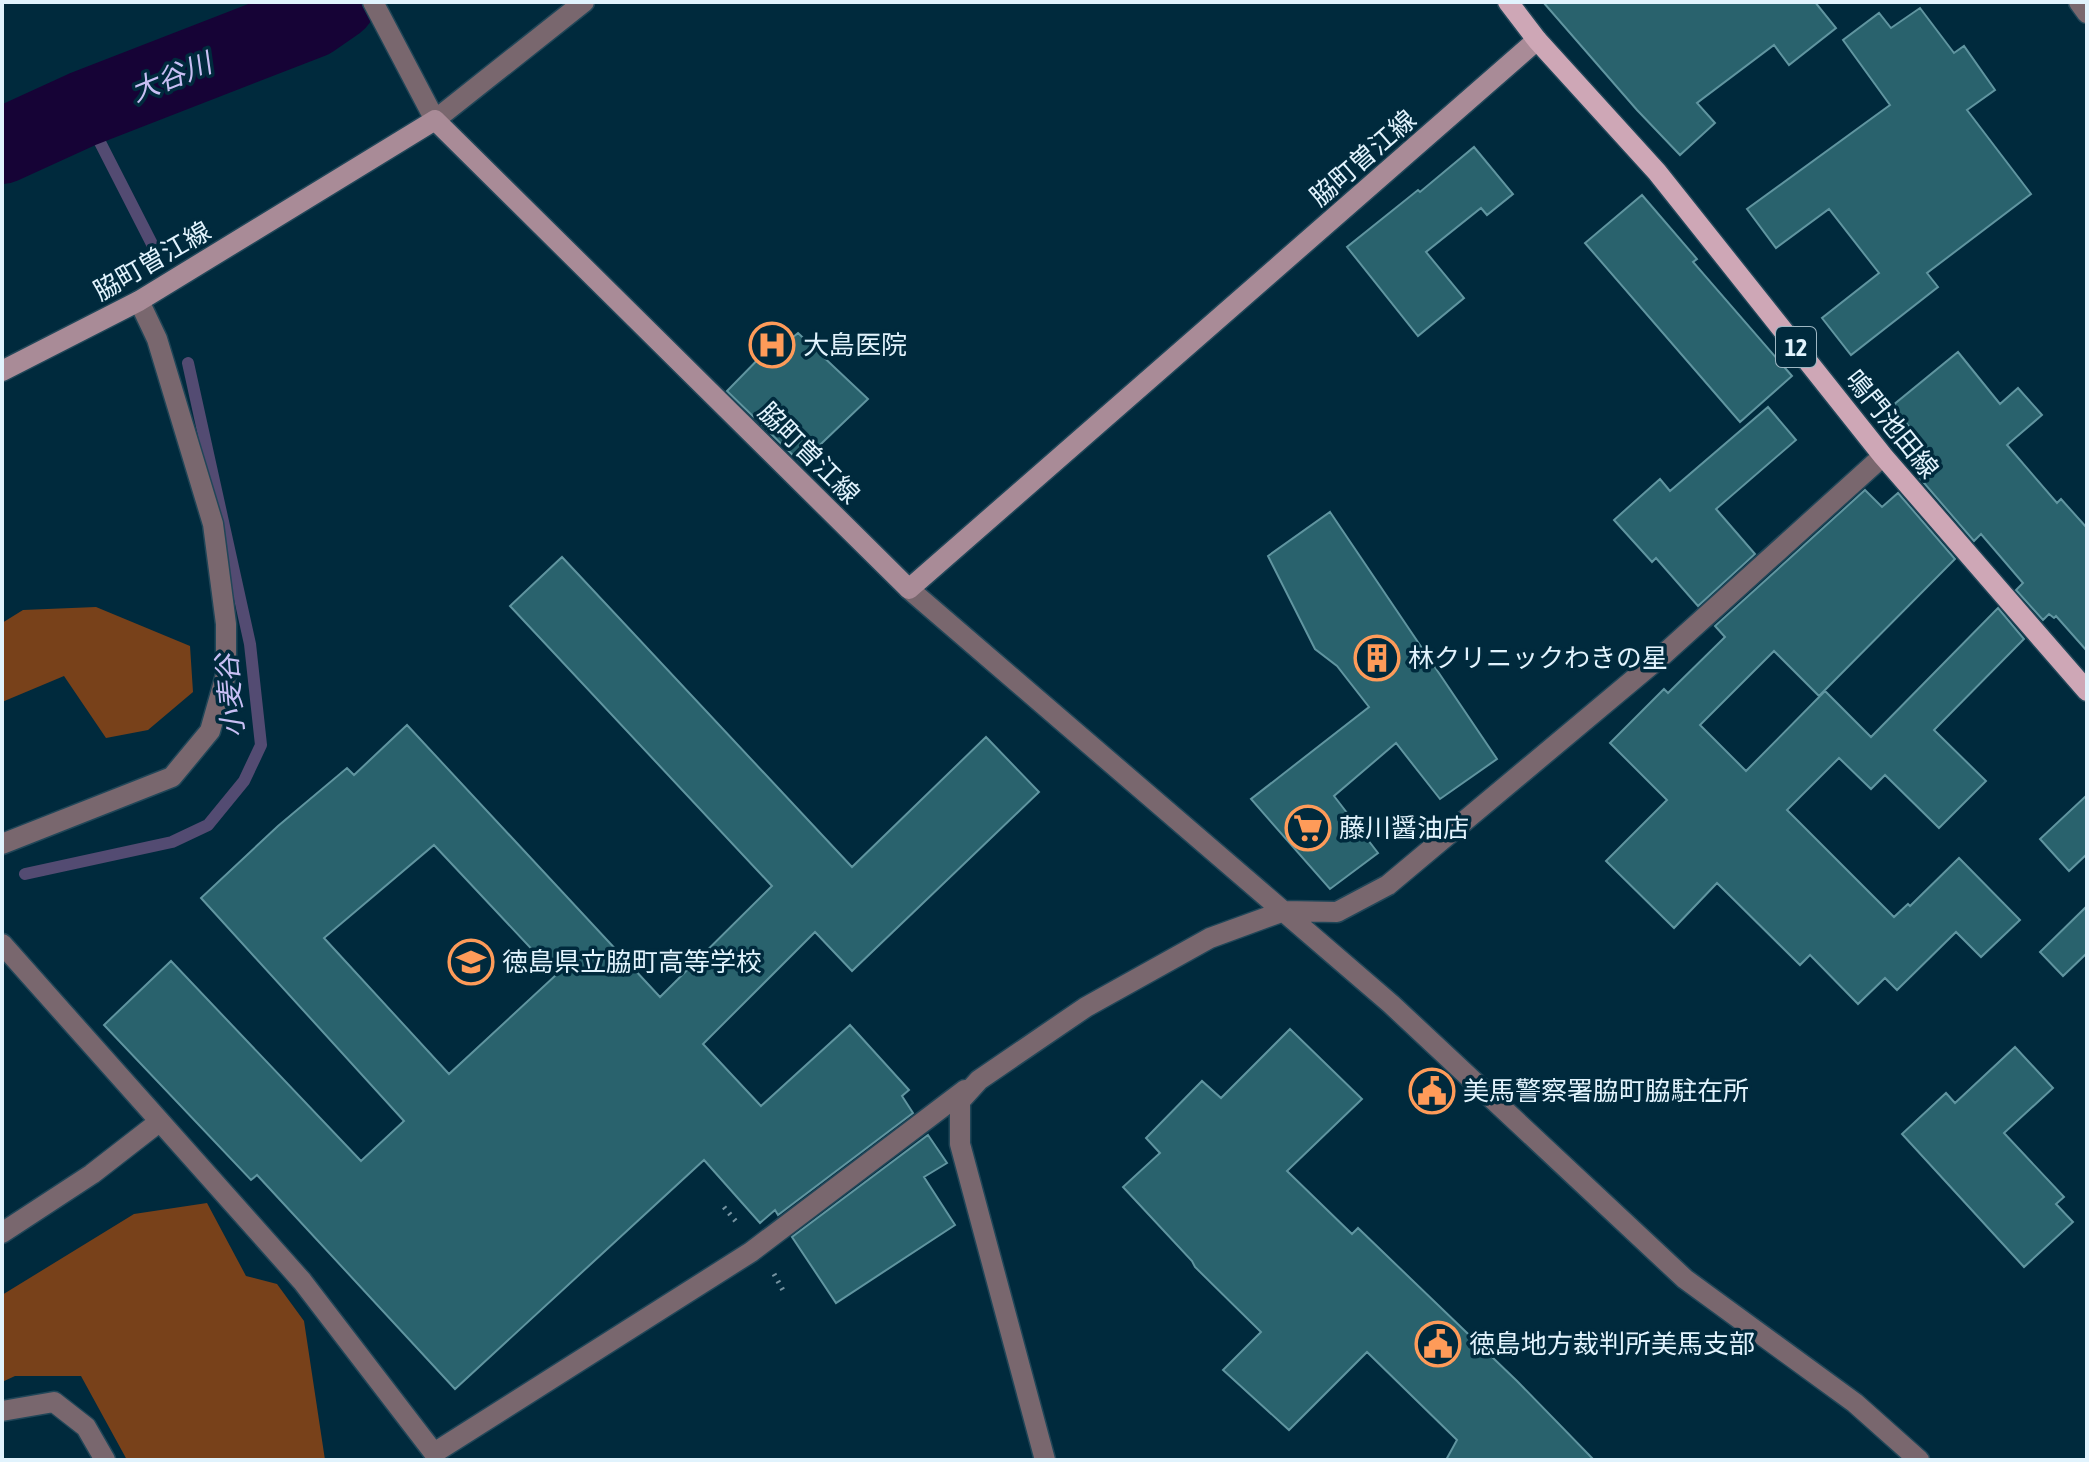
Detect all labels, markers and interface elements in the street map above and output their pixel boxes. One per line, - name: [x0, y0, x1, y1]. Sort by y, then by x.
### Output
- water label: 大谷川: [126, 45, 219, 108]
- street label: 脇町曽江線: [1304, 104, 1422, 212]
- street label: 脇町曽江線: [88, 216, 216, 306]
- hospital icon: 大島医院: [748, 321, 796, 369]
- road number: 12: [1776, 327, 1816, 367]
- place label: 大島医院: [803, 330, 907, 360]
- street label: 鳴門池田線: [1839, 364, 1945, 484]
- street label: 脇町曽江線: [752, 396, 866, 510]
- building icon: 林クリニックわきの星: [1353, 634, 1401, 682]
- place label: 林クリニックわきの星: [1408, 643, 1668, 673]
- water label: 小麦谷: [210, 651, 250, 739]
- supermarket icon: 藤川醤油店: [1284, 804, 1332, 852]
- place label: 藤川醤油店: [1339, 813, 1469, 843]
- school or university icon: 徳島県立脇町高等学校: [447, 938, 495, 986]
- place label: 徳島県立脇町高等学校: [502, 947, 762, 977]
- public building icon: 美馬警察署脇町脇駐在所: [1408, 1067, 1456, 1115]
- place label: 美馬警察署脇町脇駐在所: [1463, 1076, 1749, 1106]
- public building icon: 徳島地方裁判所美馬支部: [1414, 1320, 1462, 1368]
- place label: 徳島地方裁判所美馬支部: [1469, 1329, 1755, 1359]

